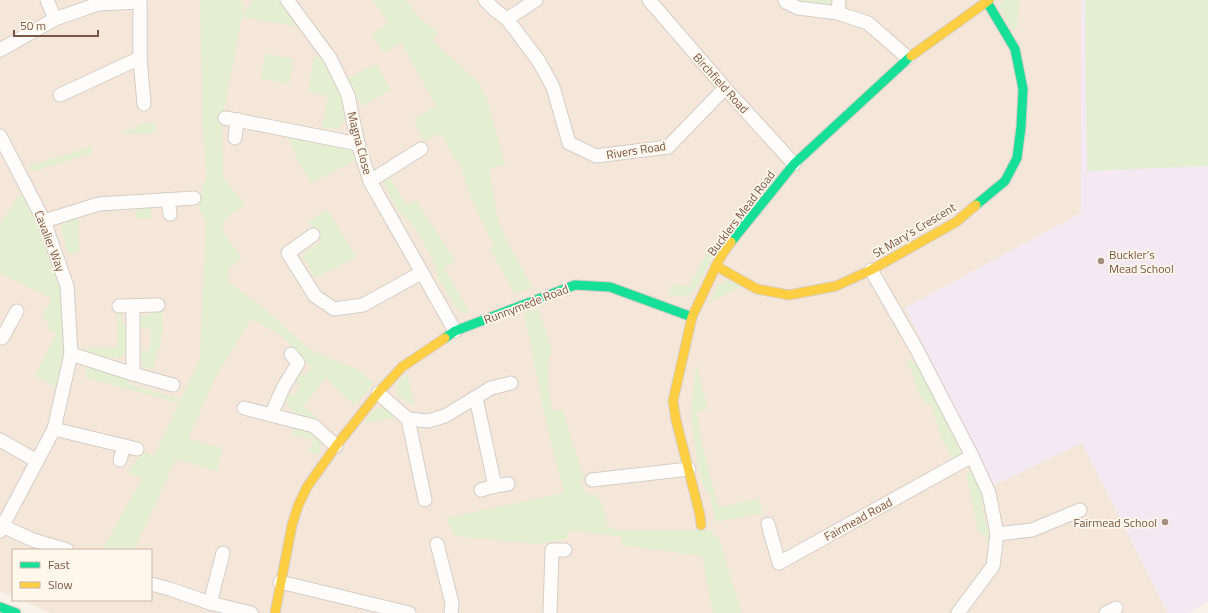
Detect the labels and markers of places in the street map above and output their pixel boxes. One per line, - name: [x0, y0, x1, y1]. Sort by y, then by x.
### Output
- place label: Buckler's Mead School: [1109, 245, 1174, 278]
- marker: Buckler's Mead School: [1096, 256, 1106, 266]
- place label: Fairmead School: [1074, 513, 1157, 532]
- marker: Fairmead School: [1160, 517, 1170, 527]

